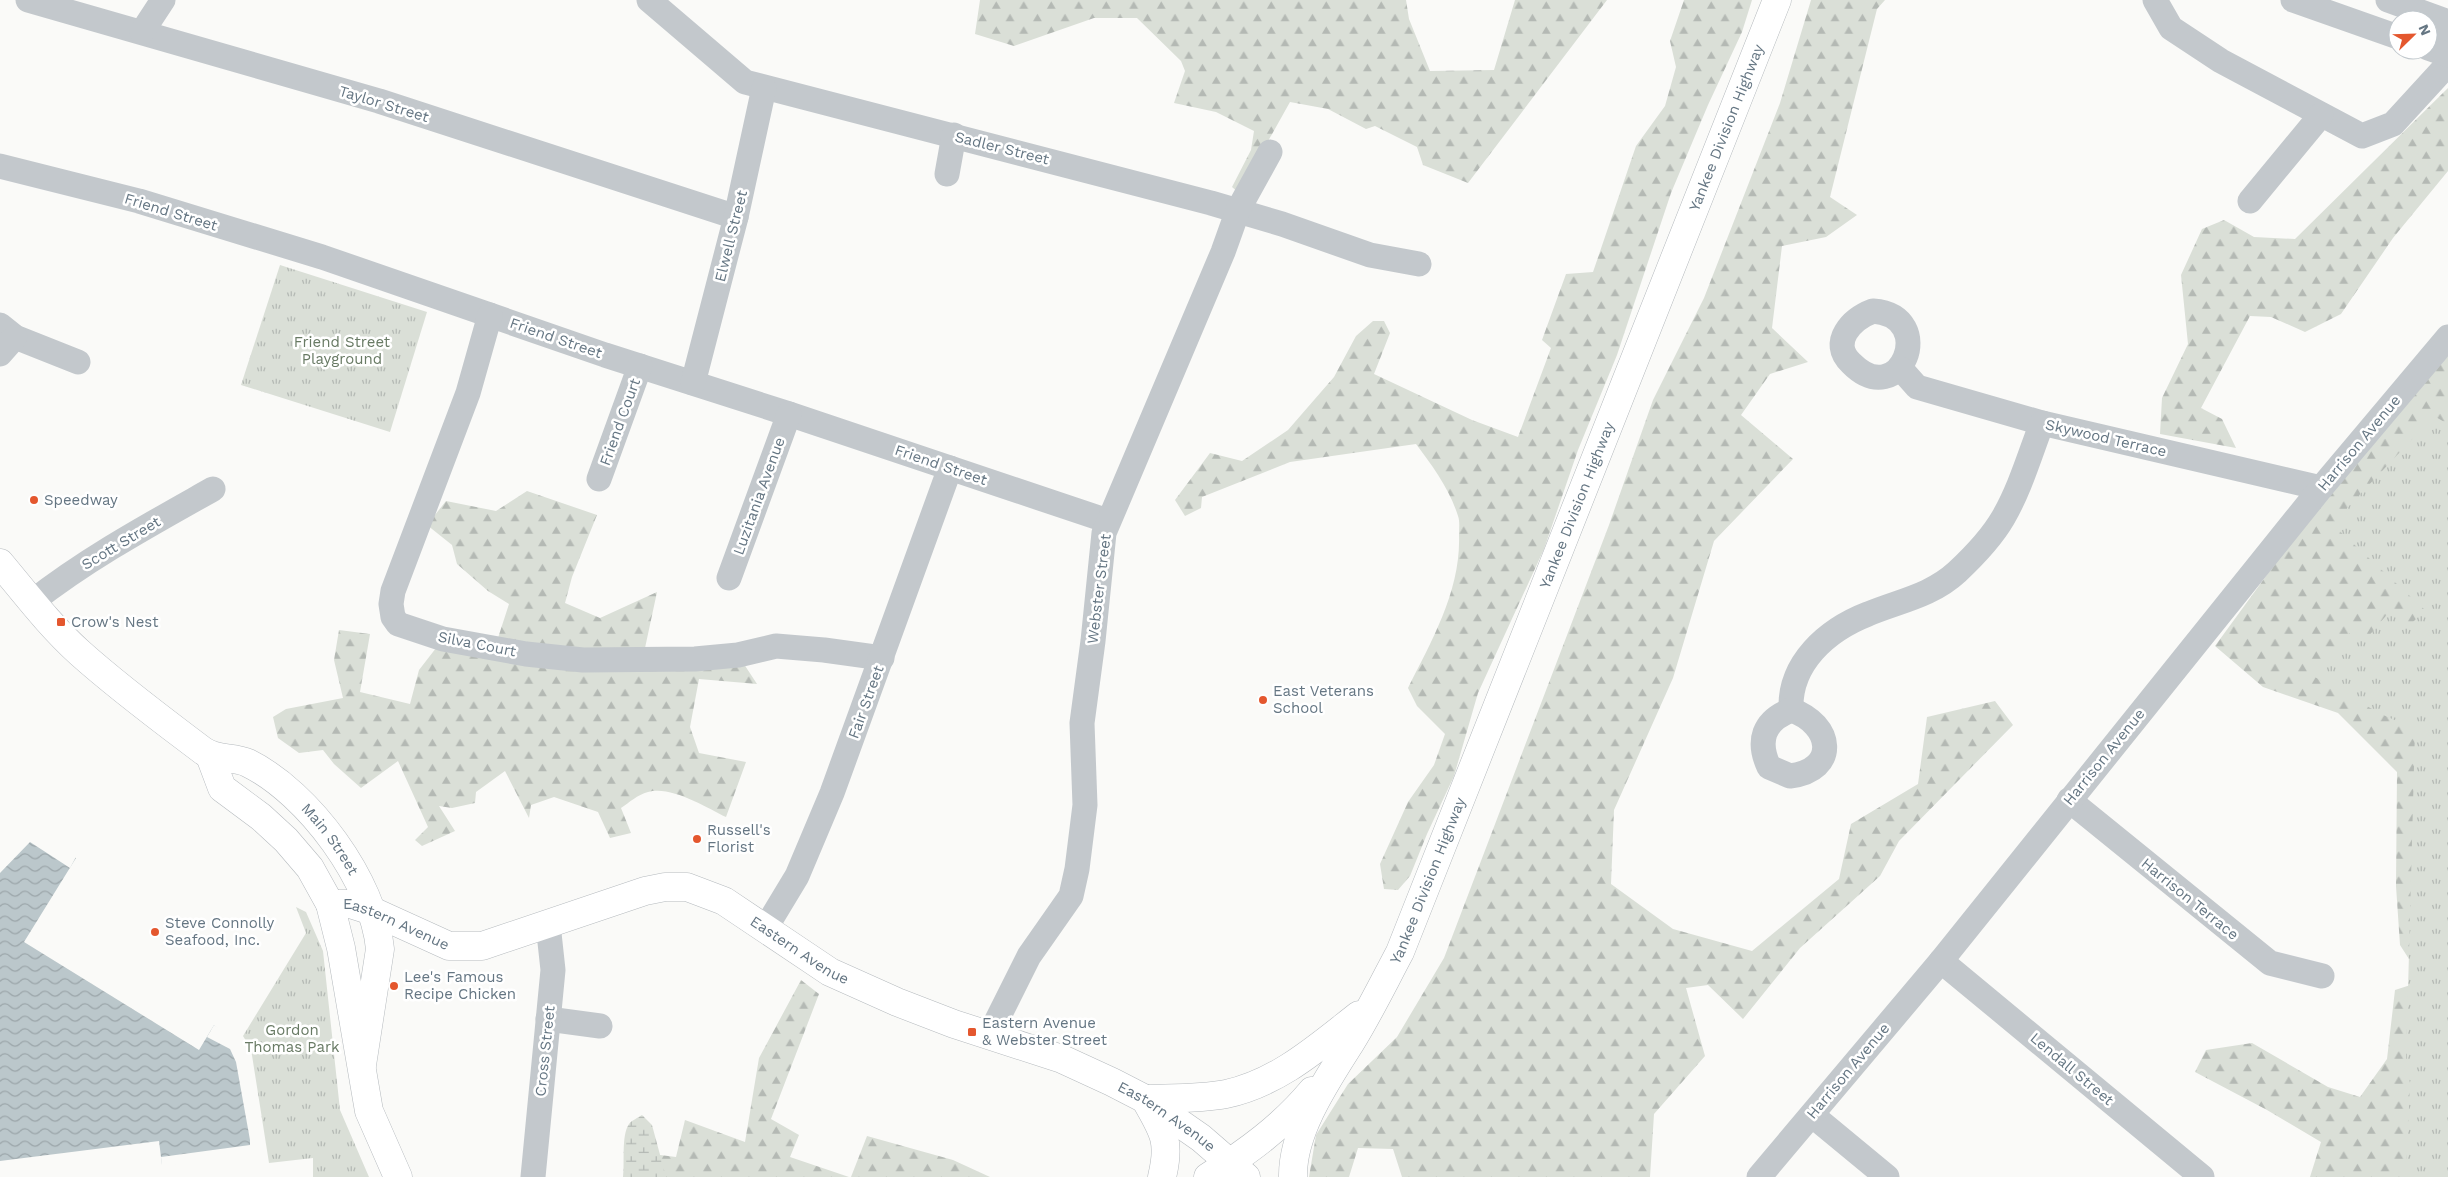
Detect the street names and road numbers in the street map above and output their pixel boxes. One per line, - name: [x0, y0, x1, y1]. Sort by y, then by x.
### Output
- street label: Yankee Division Highway: [1685, 41, 1768, 214]
- street label: Taylor Street: [337, 82, 432, 126]
- street label: Sadler Street: [953, 128, 1052, 169]
- street label: Elwell Street: [711, 188, 751, 284]
- street label: Friend Street: [122, 189, 220, 235]
- street label: Friend Street: [508, 314, 605, 362]
- street label: Friend Court: [596, 375, 644, 468]
- street label: Harrison Avenue: [2314, 391, 2404, 495]
- street label: Skywood Terrace: [2044, 415, 2168, 461]
- street label: Yankee Division Highway: [1536, 419, 1618, 591]
- street label: Luzitania Avenue: [729, 435, 789, 557]
- street label: Friend Street: [893, 441, 990, 489]
- street label: Scott Street: [78, 512, 164, 574]
- street label: Webster Street: [1083, 532, 1115, 645]
- street label: Silva Court: [436, 628, 518, 661]
- street label: Fair Street: [844, 662, 888, 741]
- street label: Harrison Avenue: [2059, 705, 2149, 809]
- street label: Yankee Division Highway: [1386, 795, 1469, 967]
- street label: Main Street: [298, 799, 363, 879]
- street label: Harrison Terrace: [2138, 854, 2242, 944]
- street label: Eastern Avenue: [343, 895, 452, 954]
- street label: Eastern Avenue: [747, 912, 852, 988]
- street label: Cross Street: [531, 1004, 559, 1097]
- street label: Harrison Avenue: [1803, 1019, 1893, 1123]
- street label: Lendall Street: [2027, 1029, 2118, 1110]
- street label: Eastern Avenue: [1115, 1078, 1219, 1155]

